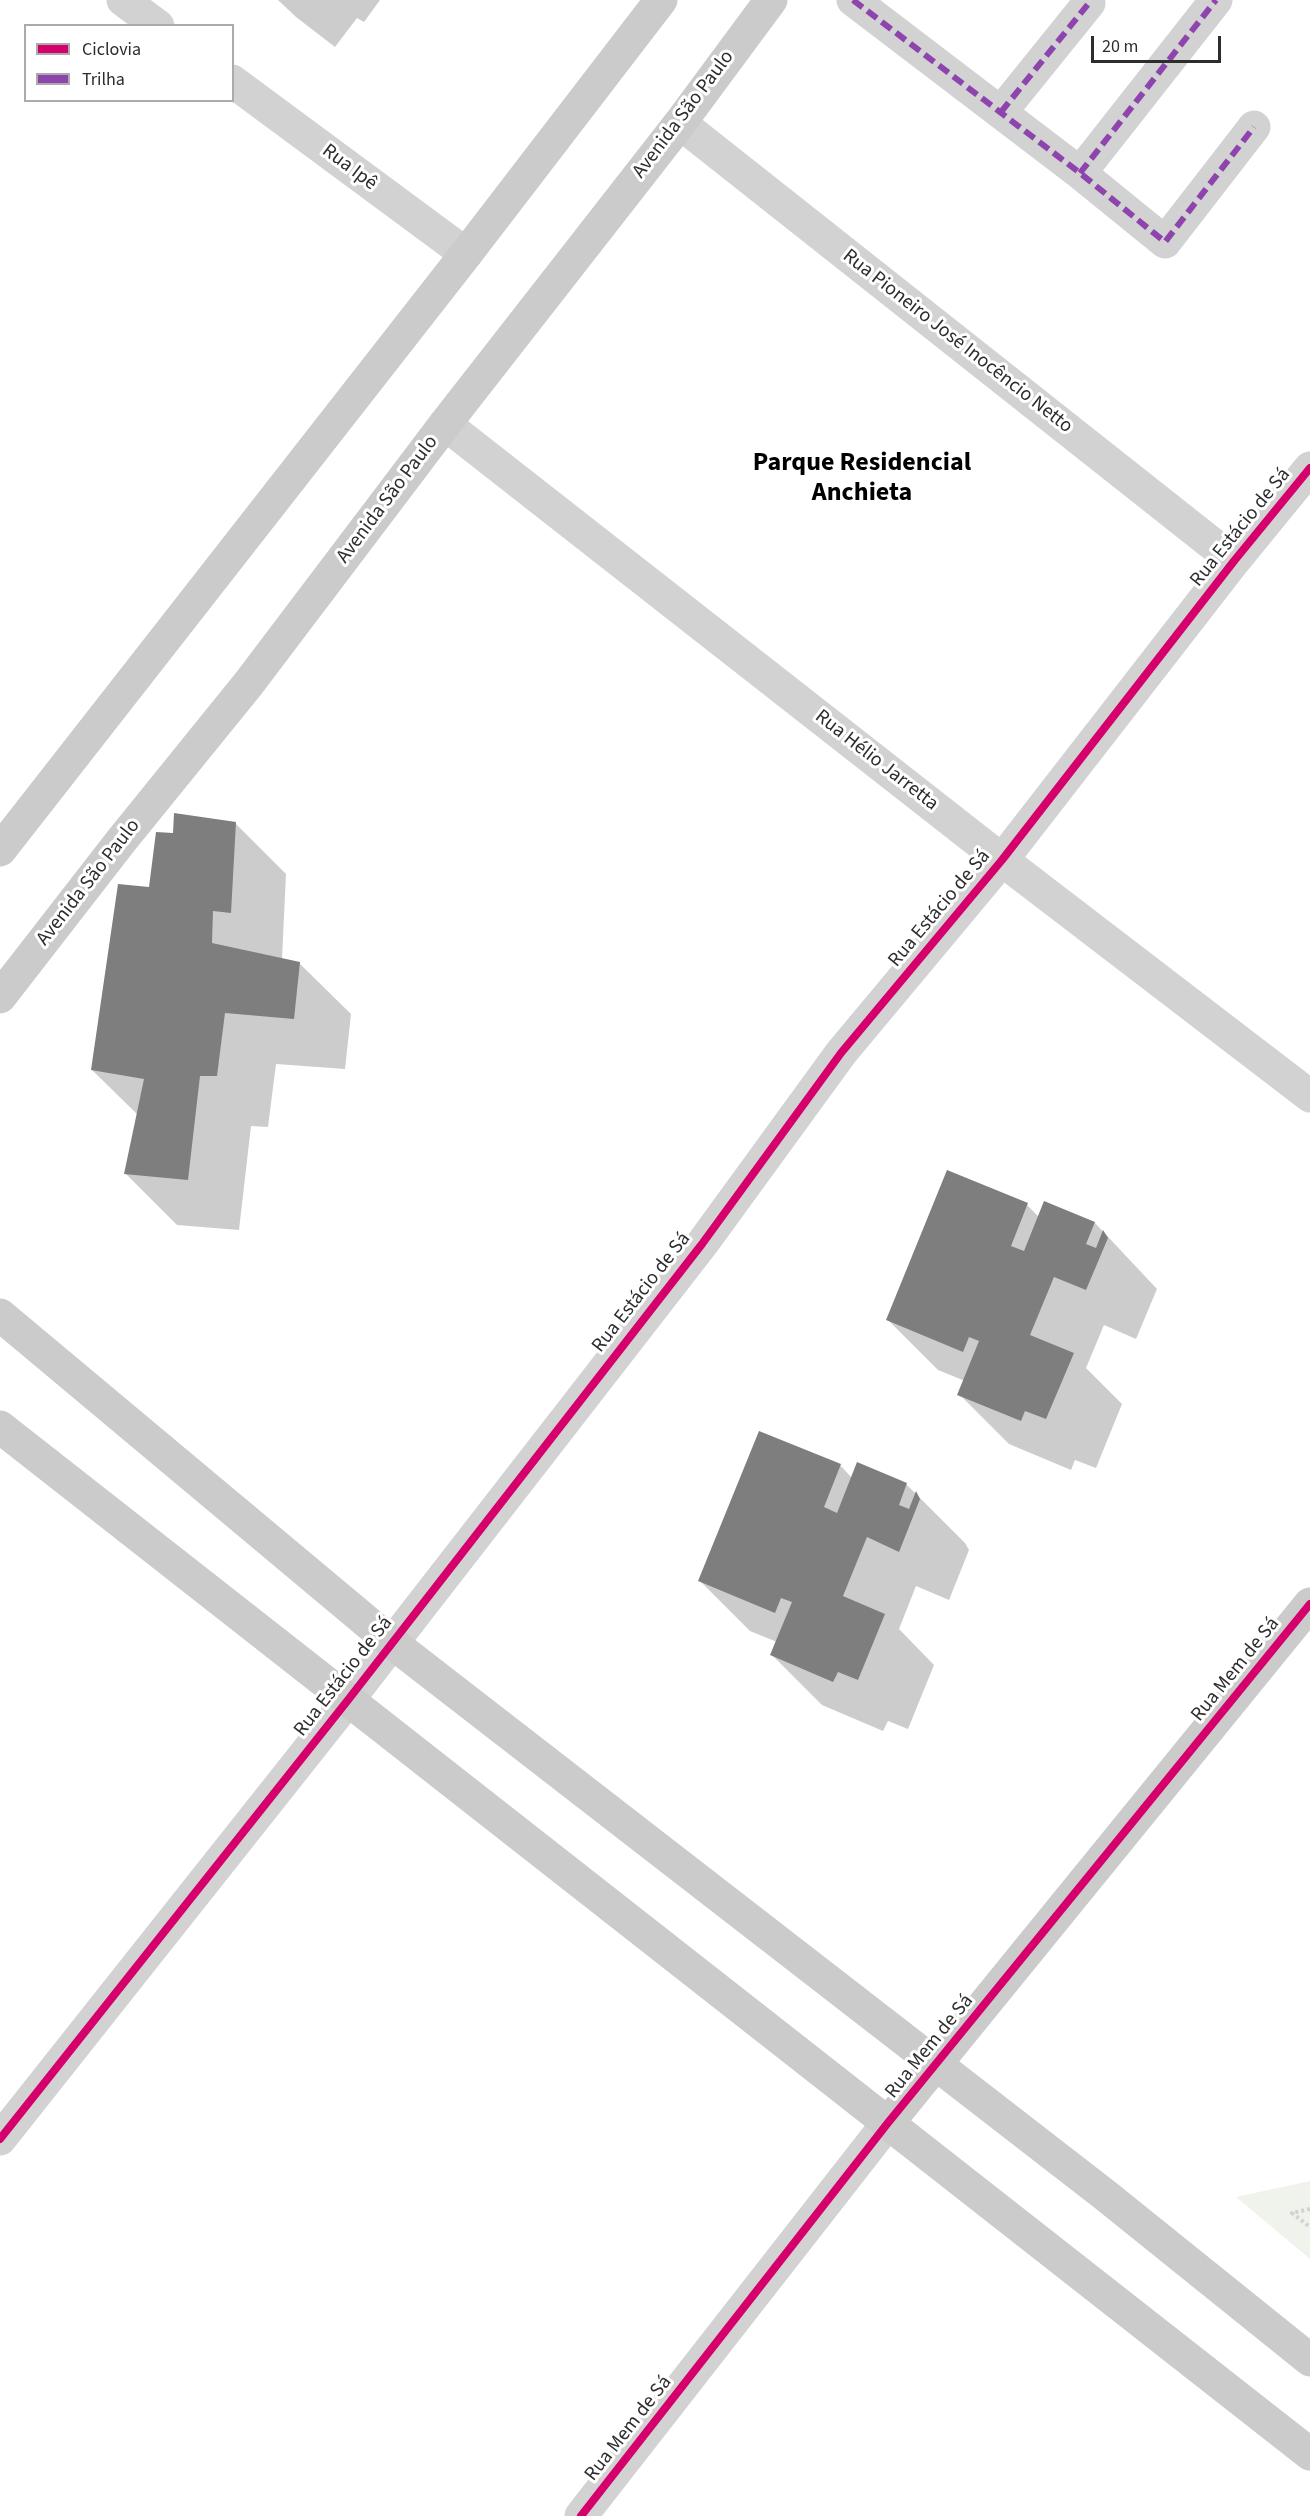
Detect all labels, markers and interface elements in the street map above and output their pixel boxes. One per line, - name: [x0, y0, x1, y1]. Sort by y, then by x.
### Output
- legend: [24, 24, 234, 102]
- scale bar: [1094, 24, 1224, 62]
- text: 20 m: [1102, 34, 1138, 59]
- text: Ciclovia: [82, 37, 141, 62]
- street label: Avenida São Paulo: [628, 46, 740, 184]
- text: Trilha: [82, 67, 125, 92]
- street label: Rua Ipê: [317, 140, 381, 196]
- street label: Rua Pioneiro José Inocêncio Netto: [837, 245, 1077, 439]
- street label: Avenida São Paulo: [332, 431, 444, 569]
- district label: Parque Residencial Anchieta: [753, 448, 971, 509]
- street label: Rua Estácio de Sá: [1186, 464, 1296, 592]
- street label: Rua Hélio Jarretta: [810, 705, 942, 817]
- street label: Avenida São Paulo: [32, 815, 146, 951]
- street label: Rua Estácio de Sá: [884, 845, 996, 973]
- street label: Rua Estácio de Sá: [588, 1228, 696, 1358]
- street label: Rua Estácio de Sá: [290, 1612, 398, 1742]
- street label: Rua Mem de Sá: [1187, 1613, 1285, 1727]
- street label: Rua Mem de Sá: [881, 1990, 979, 2104]
- street label: Rua Mem de Sá: [580, 2372, 678, 2486]

